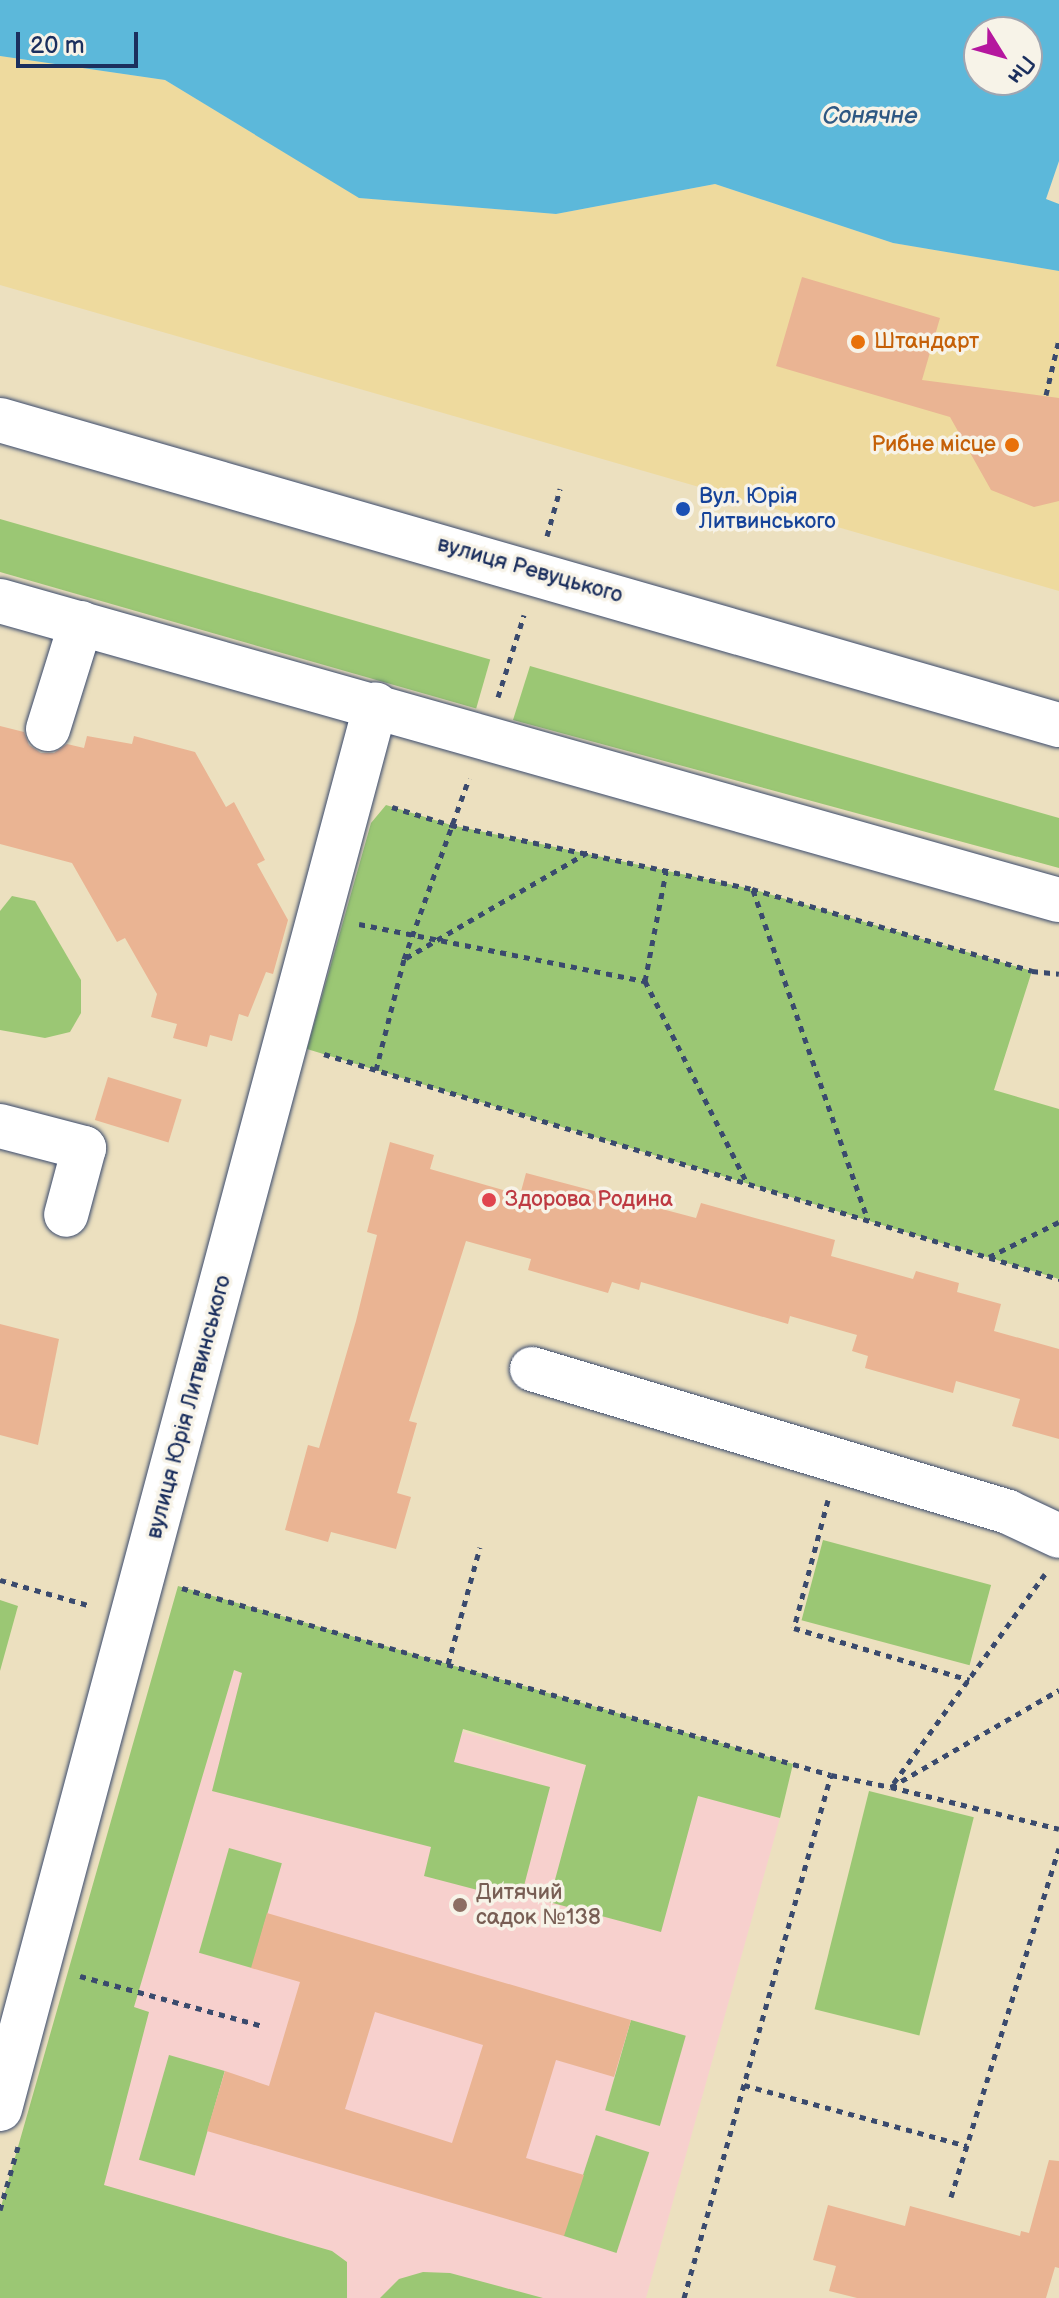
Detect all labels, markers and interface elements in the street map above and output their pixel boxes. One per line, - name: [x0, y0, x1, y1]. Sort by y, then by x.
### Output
- scale bar: [20, 16, 142, 66]
- north arrow: [963, 16, 1043, 96]
- text: 20 m: [30, 31, 85, 60]
- text: Пн: [1001, 50, 1041, 89]
- water label: Сонячне: [822, 102, 918, 130]
- place label: Штандарт: [874, 329, 979, 355]
- marker: Штандарт: [849, 333, 867, 351]
- place label: Рибне місце: [871, 432, 996, 458]
- marker: Рибне місце: [1003, 436, 1021, 454]
- place label: Вул. Юрія Литвинського: [699, 483, 836, 534]
- marker: Вул. Юрія Литвинського: [674, 500, 692, 518]
- street label: вулиця Ревуцького: [434, 531, 626, 609]
- place label: Здорова Родина: [505, 1187, 673, 1213]
- marker: Здорова Родина: [480, 1191, 498, 1209]
- street label: вулиця Юрія Литвинського: [141, 1272, 237, 1542]
- place label: Дитячий садок №138: [476, 1879, 601, 1930]
- marker: Дитячий садок №138: [451, 1896, 469, 1914]

